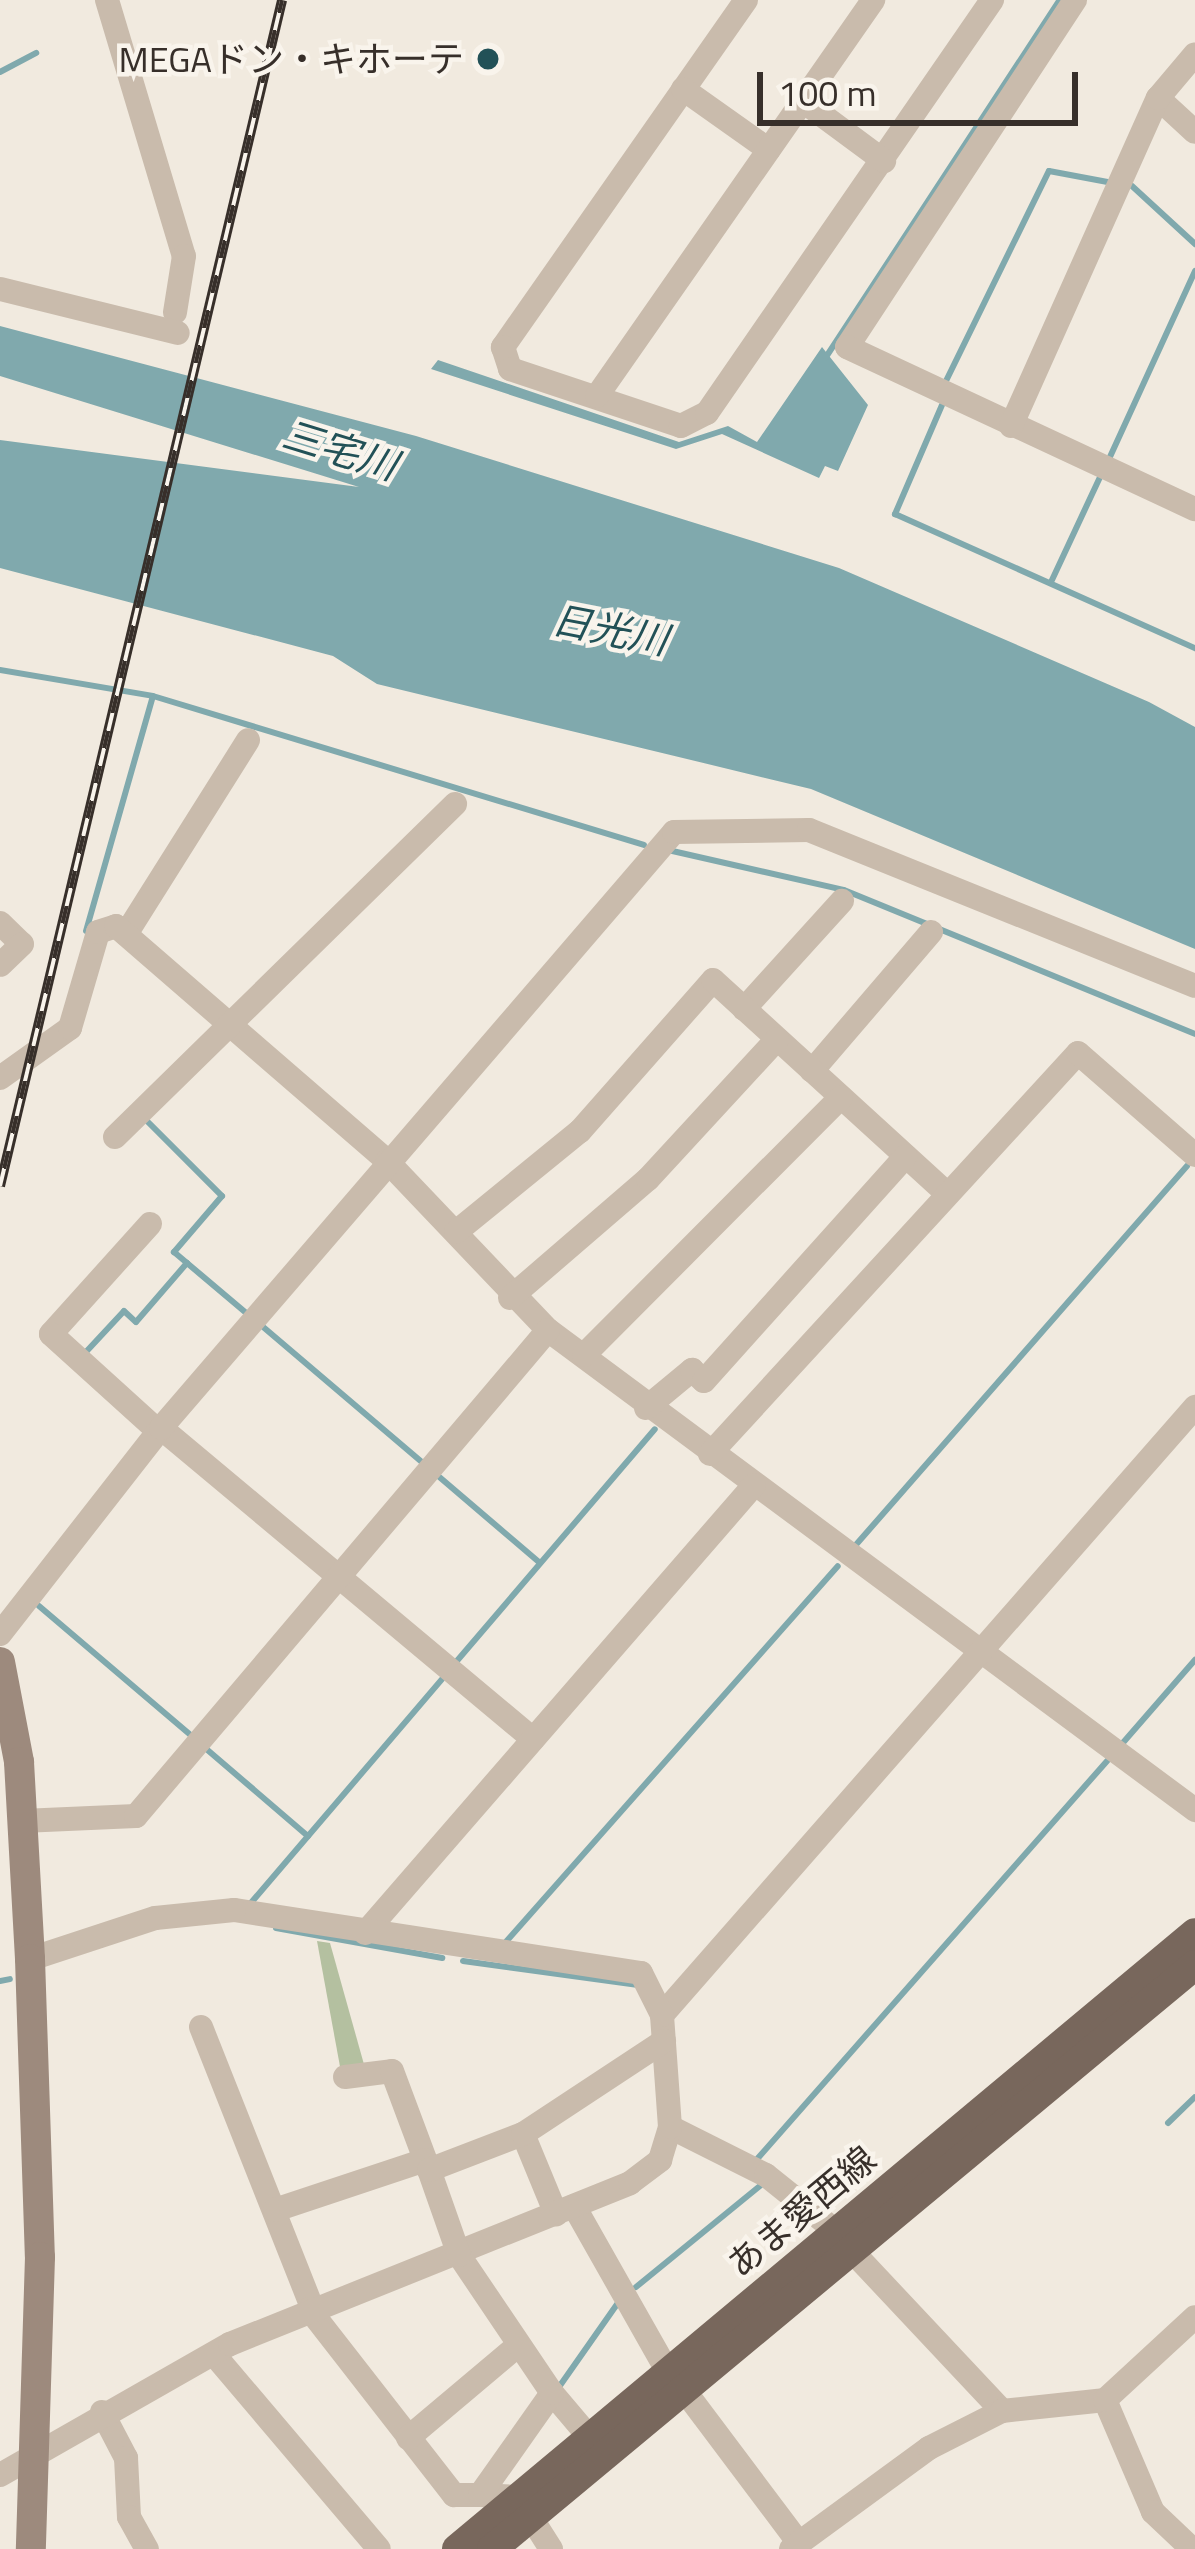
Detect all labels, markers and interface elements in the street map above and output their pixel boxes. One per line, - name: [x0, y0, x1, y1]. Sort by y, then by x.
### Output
- place label: MEGAドン・キホーテ: [119, 37, 464, 81]
- marker: MEGAドン・キホーテ: [475, 46, 501, 72]
- scale bar: [763, 48, 1084, 122]
- text: 100 m: [778, 65, 877, 120]
- water label: 三宅川: [277, 411, 403, 489]
- water label: 日光川: [548, 596, 672, 664]
- street label: あま愛西線: [718, 2137, 884, 2285]

